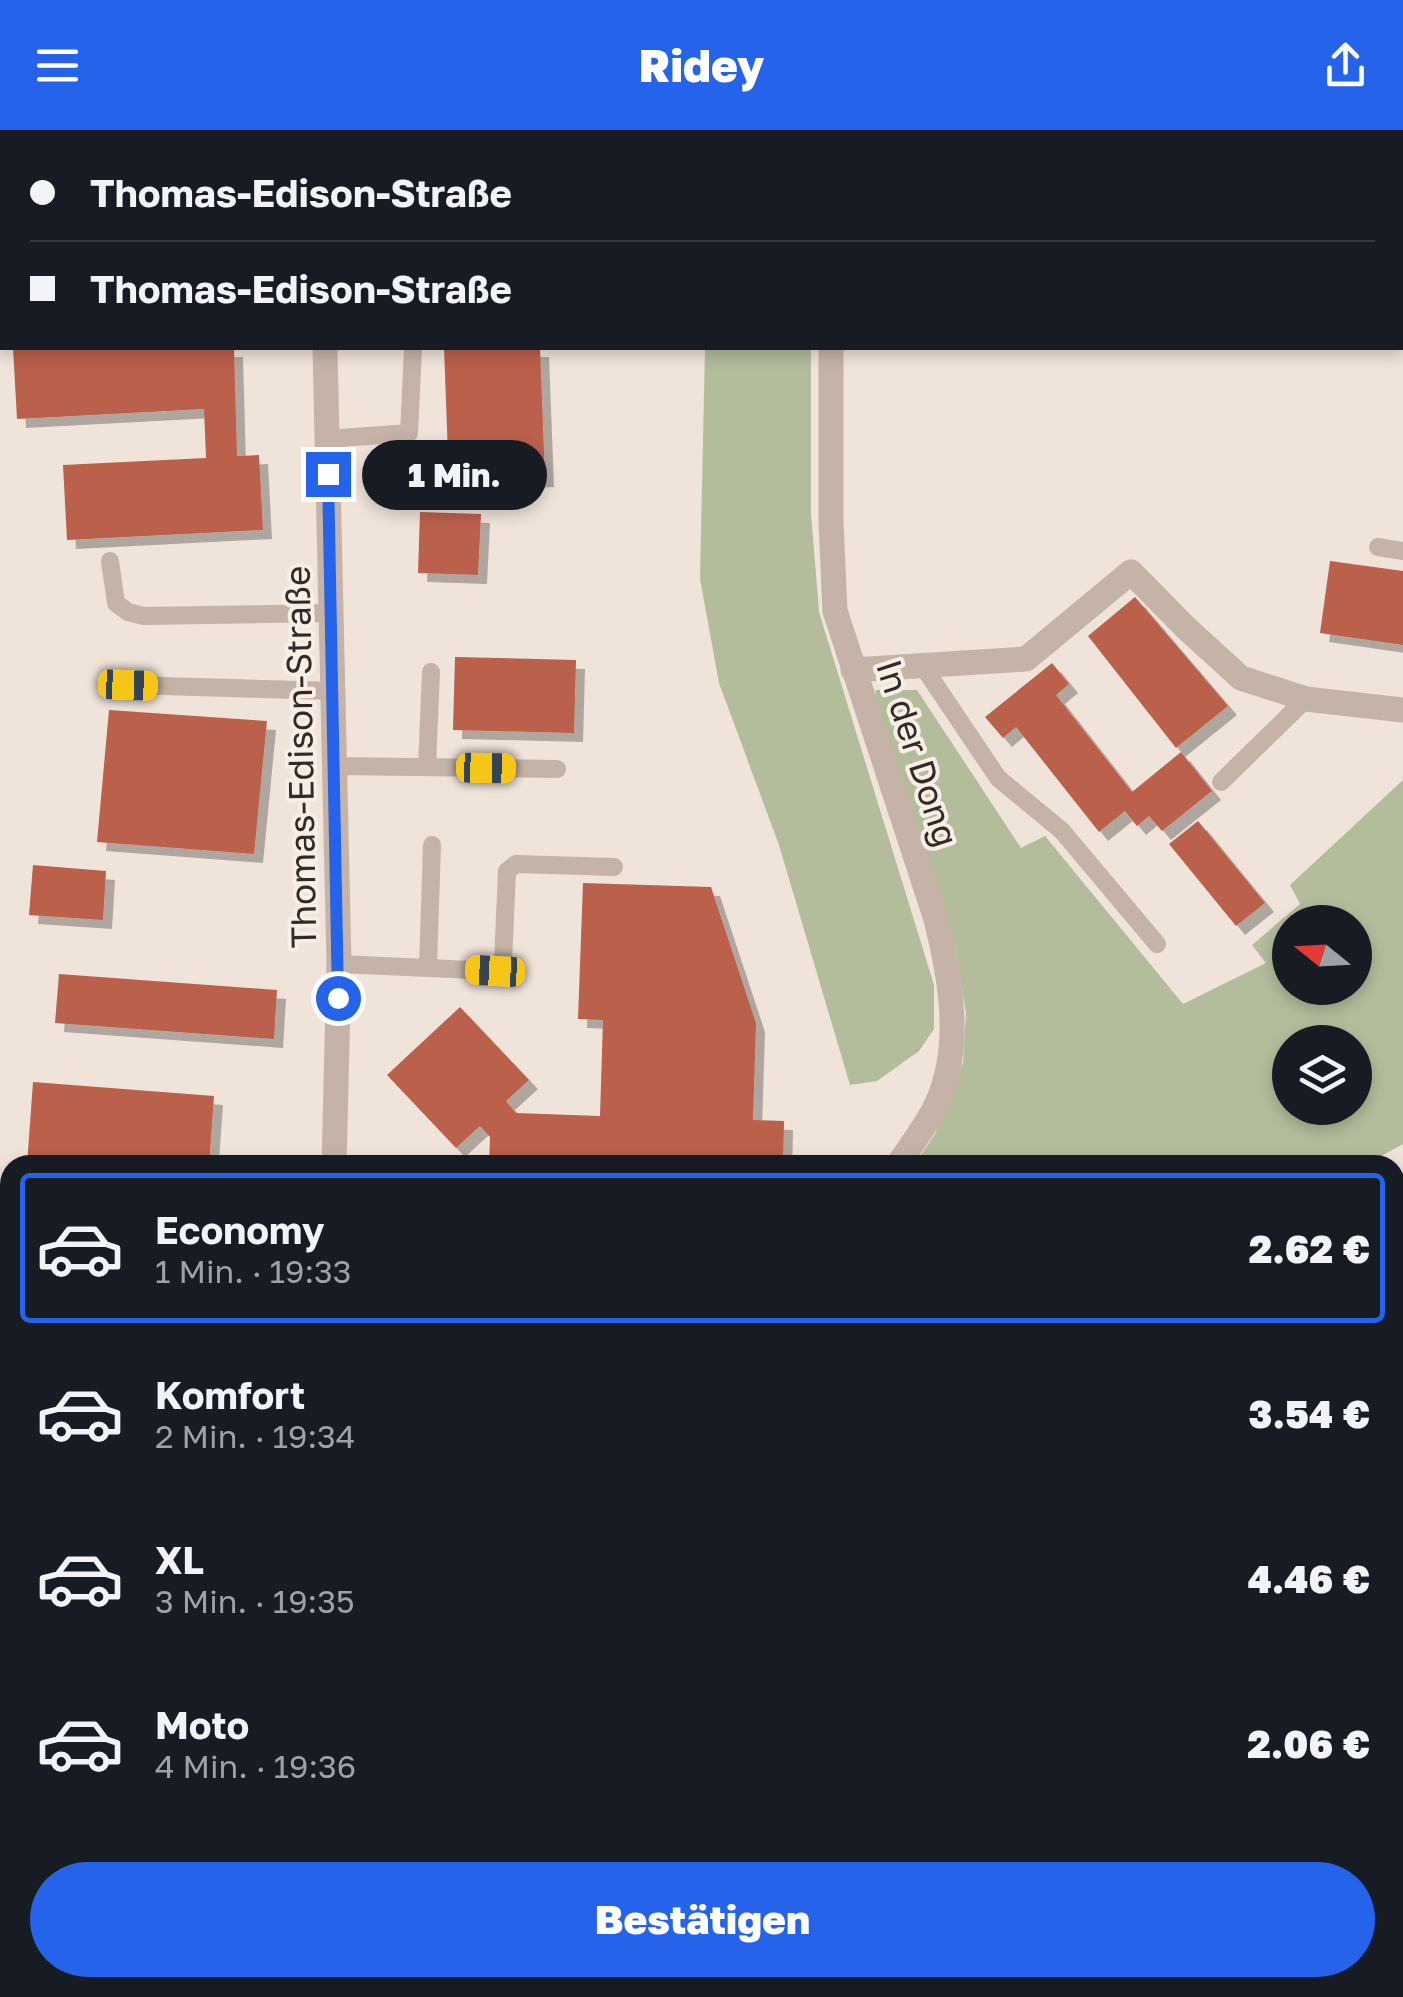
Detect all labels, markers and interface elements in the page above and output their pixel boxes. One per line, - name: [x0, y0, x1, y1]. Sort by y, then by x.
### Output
- icon: menu: [30, 38, 85, 93]
- text: Ridey: [639, 38, 764, 92]
- icon: share: [1318, 38, 1373, 93]
- text: Thomas-Edison-Straße: [90, 170, 512, 215]
- text: Thomas-Edison-Straße: [90, 266, 512, 311]
- callout: 1 Min.: [363, 439, 548, 509]
- route end: [306, 452, 351, 497]
- text: 1 Min.: [408, 456, 501, 494]
- street label: Thomas-Edison-Straße: [276, 565, 324, 949]
- street label: In der Dong: [868, 654, 968, 852]
- car: [97, 669, 159, 701]
- car: [456, 752, 516, 784]
- north arrow: [1272, 905, 1372, 1005]
- map controls: [1272, 905, 1372, 1125]
- car: [464, 954, 526, 988]
- route start: [316, 976, 361, 1021]
- button: layers: [1272, 1025, 1372, 1125]
- icon: car: [35, 1203, 125, 1293]
- text: Economy: [155, 1207, 324, 1252]
- text: 2.62 €: [1249, 1226, 1370, 1271]
- text: 1 Min. · 19:33: [155, 1252, 351, 1290]
- icon: car: [35, 1368, 125, 1458]
- text: Komfort: [155, 1372, 305, 1417]
- text: 3.54 €: [1249, 1391, 1370, 1436]
- text: 2 Min. · 19:34: [155, 1417, 355, 1455]
- icon: car: [35, 1533, 125, 1623]
- text: XL: [155, 1537, 204, 1582]
- text: 4.46 €: [1248, 1556, 1370, 1601]
- text: 3 Min. · 19:35: [155, 1582, 354, 1620]
- icon: car: [35, 1698, 125, 1788]
- text: Moto: [155, 1702, 249, 1747]
- text: 2.06 €: [1247, 1721, 1370, 1766]
- text: 4 Min. · 19:36: [155, 1747, 356, 1785]
- button: Bestätigen: [30, 1862, 1375, 1977]

